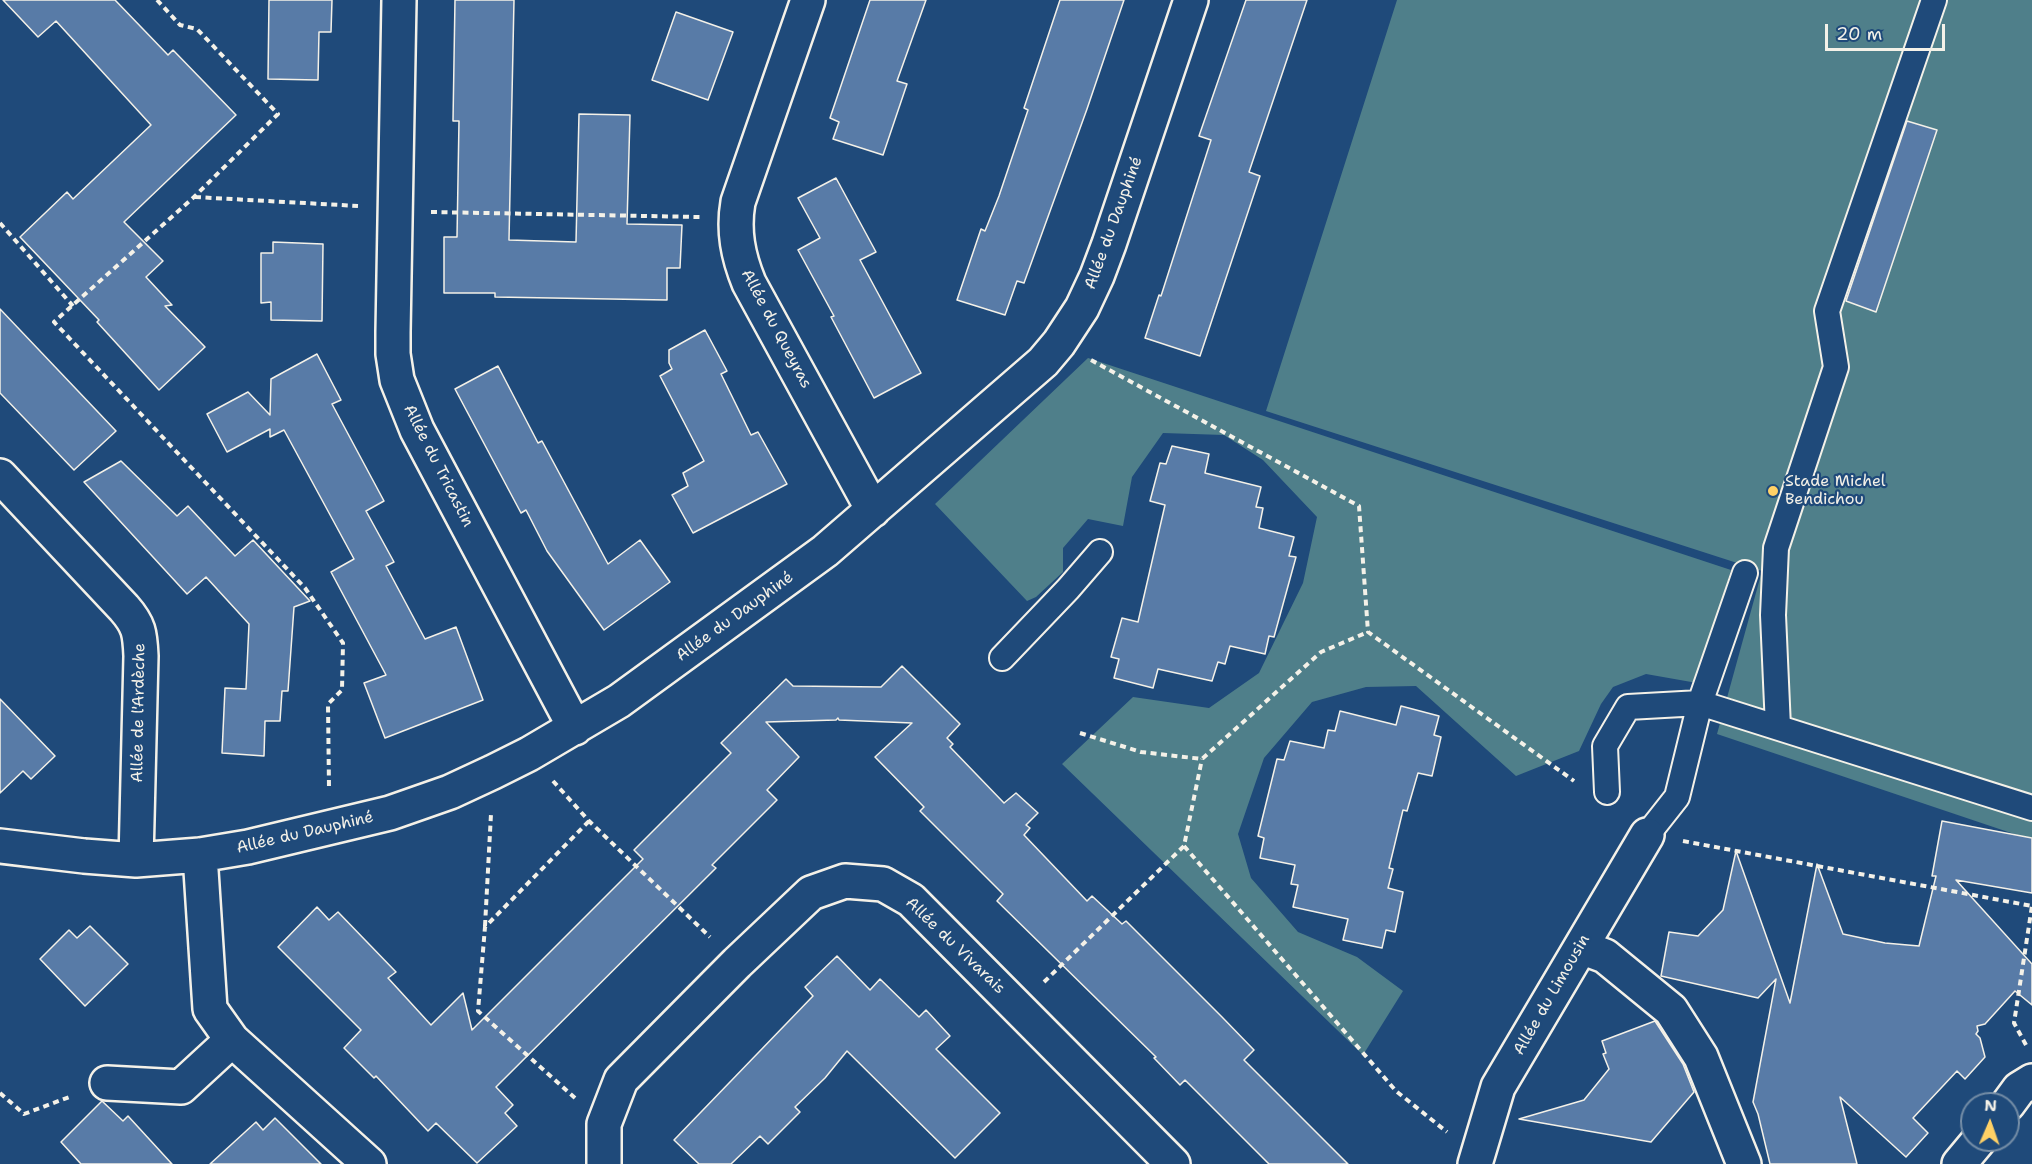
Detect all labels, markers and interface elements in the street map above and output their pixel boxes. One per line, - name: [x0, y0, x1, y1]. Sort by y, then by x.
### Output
- scale bar: [1828, 12, 1948, 50]
- text: 20 m: [1836, 22, 1882, 46]
- street label: Allée du Dauphiné: [1081, 154, 1147, 292]
- street label: Allée du Queyras: [737, 266, 815, 392]
- street label: Allée du Tricastin: [399, 402, 477, 530]
- place label: Stade Michel Bendichou: [1785, 472, 1886, 510]
- marker: Stade Michel Bendichou: [1766, 484, 1780, 498]
- street label: Allée du Dauphiné: [673, 568, 797, 666]
- street label: Allée de l'Ardèche: [128, 643, 150, 783]
- street label: Allée du Dauphiné: [235, 808, 375, 858]
- street label: Allée du Vivarais: [901, 894, 1009, 998]
- street label: Allée du Limousin: [1510, 931, 1594, 1059]
- north arrow: [1960, 1092, 2020, 1152]
- text: N: [1984, 1095, 1997, 1116]

